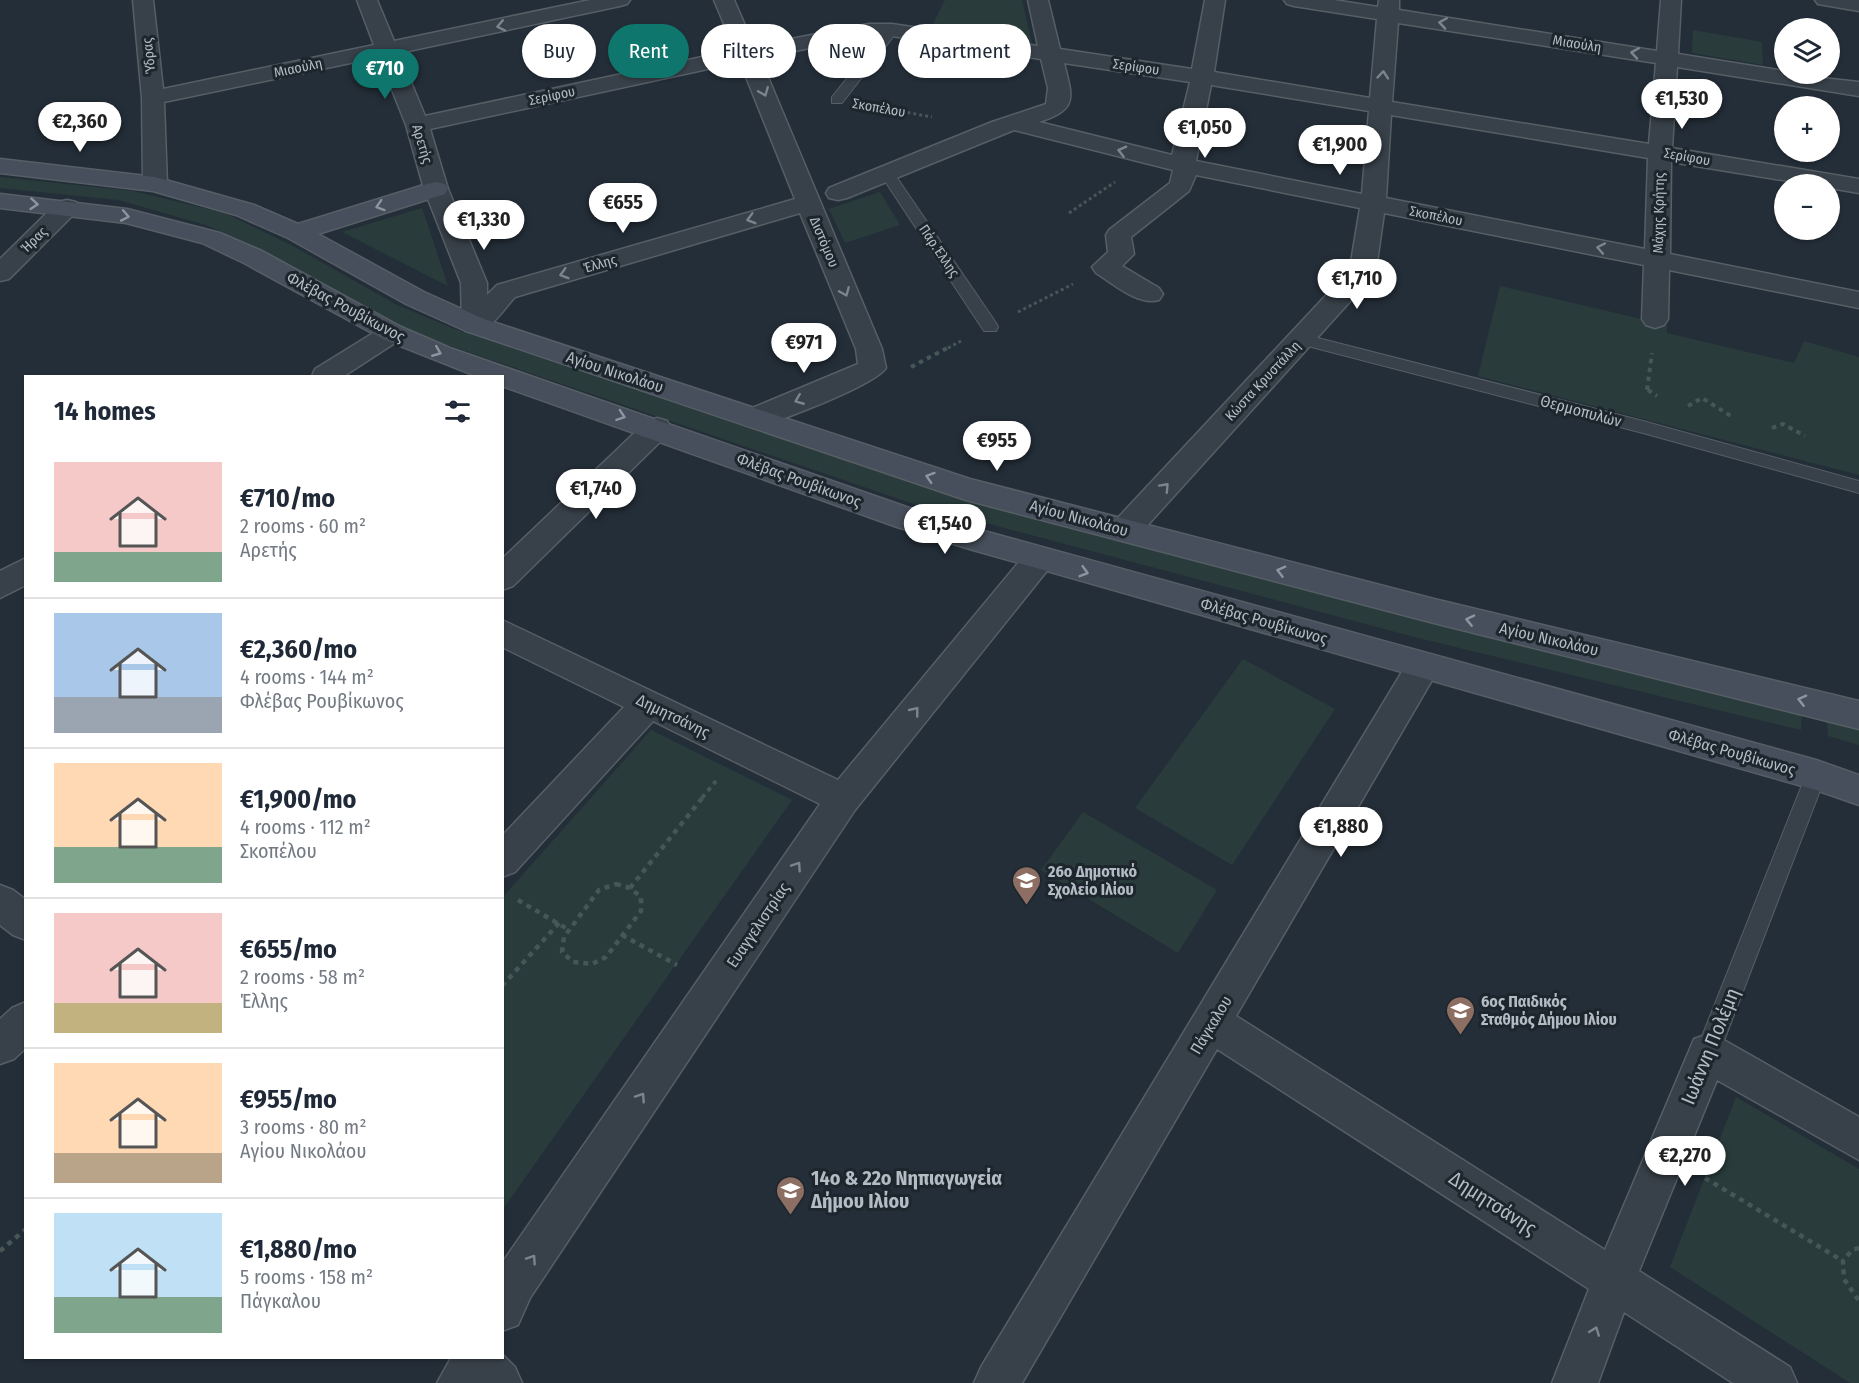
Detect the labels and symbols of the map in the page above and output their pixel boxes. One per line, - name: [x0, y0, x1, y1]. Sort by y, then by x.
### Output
- one-way arrow: [496, 18, 506, 31]
- one-way arrow: [1438, 18, 1447, 30]
- street label: Μιαούλη: [1551, 32, 1603, 56]
- street label: Ύδρας: [139, 37, 159, 75]
- one-way arrow: [1631, 48, 1640, 60]
- pin: €710: [349, 49, 421, 100]
- street label: Μιαούλη: [272, 55, 324, 81]
- street label: Σερίφου: [1112, 55, 1160, 79]
- one-way arrow: [1376, 71, 1389, 80]
- pin: €1,530: [1633, 79, 1731, 130]
- street label: Σερίφου: [527, 83, 577, 109]
- one-way arrow: [757, 86, 769, 97]
- street label: Σκοπέλου: [851, 95, 907, 121]
- pin: €2,360: [31, 102, 129, 153]
- pin: €1,050: [1156, 108, 1254, 159]
- street label: Αρετής: [408, 123, 436, 166]
- pin: €1,900: [1291, 125, 1389, 176]
- one-way arrow: [1117, 145, 1127, 158]
- street label: Σερίφου: [1662, 145, 1712, 169]
- street label: Μάχης Κρήτης: [1650, 172, 1668, 254]
- pin: €655: [587, 183, 659, 234]
- one-way arrow: [29, 197, 38, 210]
- one-way arrow: [375, 199, 386, 212]
- pin: €1,330: [435, 200, 533, 251]
- street label: Σκοπέλου: [1408, 203, 1464, 229]
- one-way arrow: [120, 209, 130, 222]
- one-way arrow: [746, 212, 757, 224]
- street label: Διστόμου: [806, 214, 842, 270]
- street label: Πάρ.Έλλης: [915, 222, 963, 281]
- street label: Ήρας: [17, 223, 51, 257]
- one-way arrow: [1596, 242, 1606, 255]
- street label: Έλλης: [582, 251, 619, 277]
- pin: €1,710: [1308, 259, 1406, 310]
- one-way arrow: [559, 267, 570, 279]
- street label: Φλέβας Ρουβίκωνος: [284, 268, 408, 346]
- one-way arrow: [838, 286, 850, 297]
- pin: €971: [768, 323, 840, 374]
- street label: Κώστα Κρυστάλλη: [1222, 338, 1304, 424]
- one-way arrow: [431, 345, 442, 357]
- street label: Αγίου Νικολάου: [564, 347, 666, 397]
- street label: Θερμοπυλών: [1538, 391, 1624, 431]
- one-way arrow: [794, 393, 805, 405]
- one-way arrow: [615, 409, 626, 421]
- pin: €955: [961, 421, 1033, 472]
- street label: Φλέβας Ρουβίκωνος: [734, 449, 864, 511]
- pin: €1,740: [547, 469, 645, 520]
- one-way arrow: [925, 472, 936, 485]
- one-way arrow: [1157, 483, 1168, 494]
- street label: Αγίου Νικολάου: [1028, 496, 1130, 540]
- pin: €1,540: [896, 504, 994, 555]
- one-way arrow: [1079, 564, 1089, 577]
- one-way arrow: [1276, 566, 1287, 578]
- street label: Φλέβας Ρουβίκωνος: [1198, 594, 1330, 648]
- one-way arrow: [1465, 614, 1475, 627]
- street label: Αγίου Νικολάου: [1498, 618, 1600, 660]
- street label: Δημητσάνης: [633, 690, 713, 742]
- one-way arrow: [1798, 695, 1808, 707]
- one-way arrow: [908, 707, 919, 718]
- street label: Φλέβας Ρουβίκωνος: [1666, 725, 1798, 779]
- pin: €1,880: [1292, 807, 1390, 858]
- one-way arrow: [790, 862, 801, 873]
- place label: 26ο Δημοτικό Σχολείο Ιλίου: [1047, 862, 1137, 899]
- school or university icon: 26ο Δημοτικό Σχολείο Ιλίου: [1011, 864, 1043, 906]
- street label: Ευαγγελιστρίας: [723, 879, 793, 971]
- street label: Ιωάννη Πολέμη: [1676, 984, 1744, 1108]
- street label: Πάγκαλου: [1186, 992, 1236, 1058]
- place label: 6ος Παιδικός Σταθμός Δήμου Ιλίου: [1481, 992, 1617, 1029]
- school or university icon: 6ος Παιδικός Σταθμός Δήμου Ιλίου: [1444, 994, 1476, 1036]
- one-way arrow: [634, 1093, 645, 1104]
- pin: €2,270: [1636, 1136, 1734, 1187]
- place label: 14ο & 22ο Νηπιαγωγεία Δήμου Ιλίου: [810, 1166, 1002, 1213]
- street label: Δημητσάνης: [1445, 1166, 1542, 1240]
- school or university icon: 14ο & 22ο Νηπιαγωγεία Δήμου Ιλίου: [774, 1174, 806, 1216]
- one-way arrow: [525, 1255, 536, 1266]
- one-way arrow: [1587, 1327, 1600, 1337]

